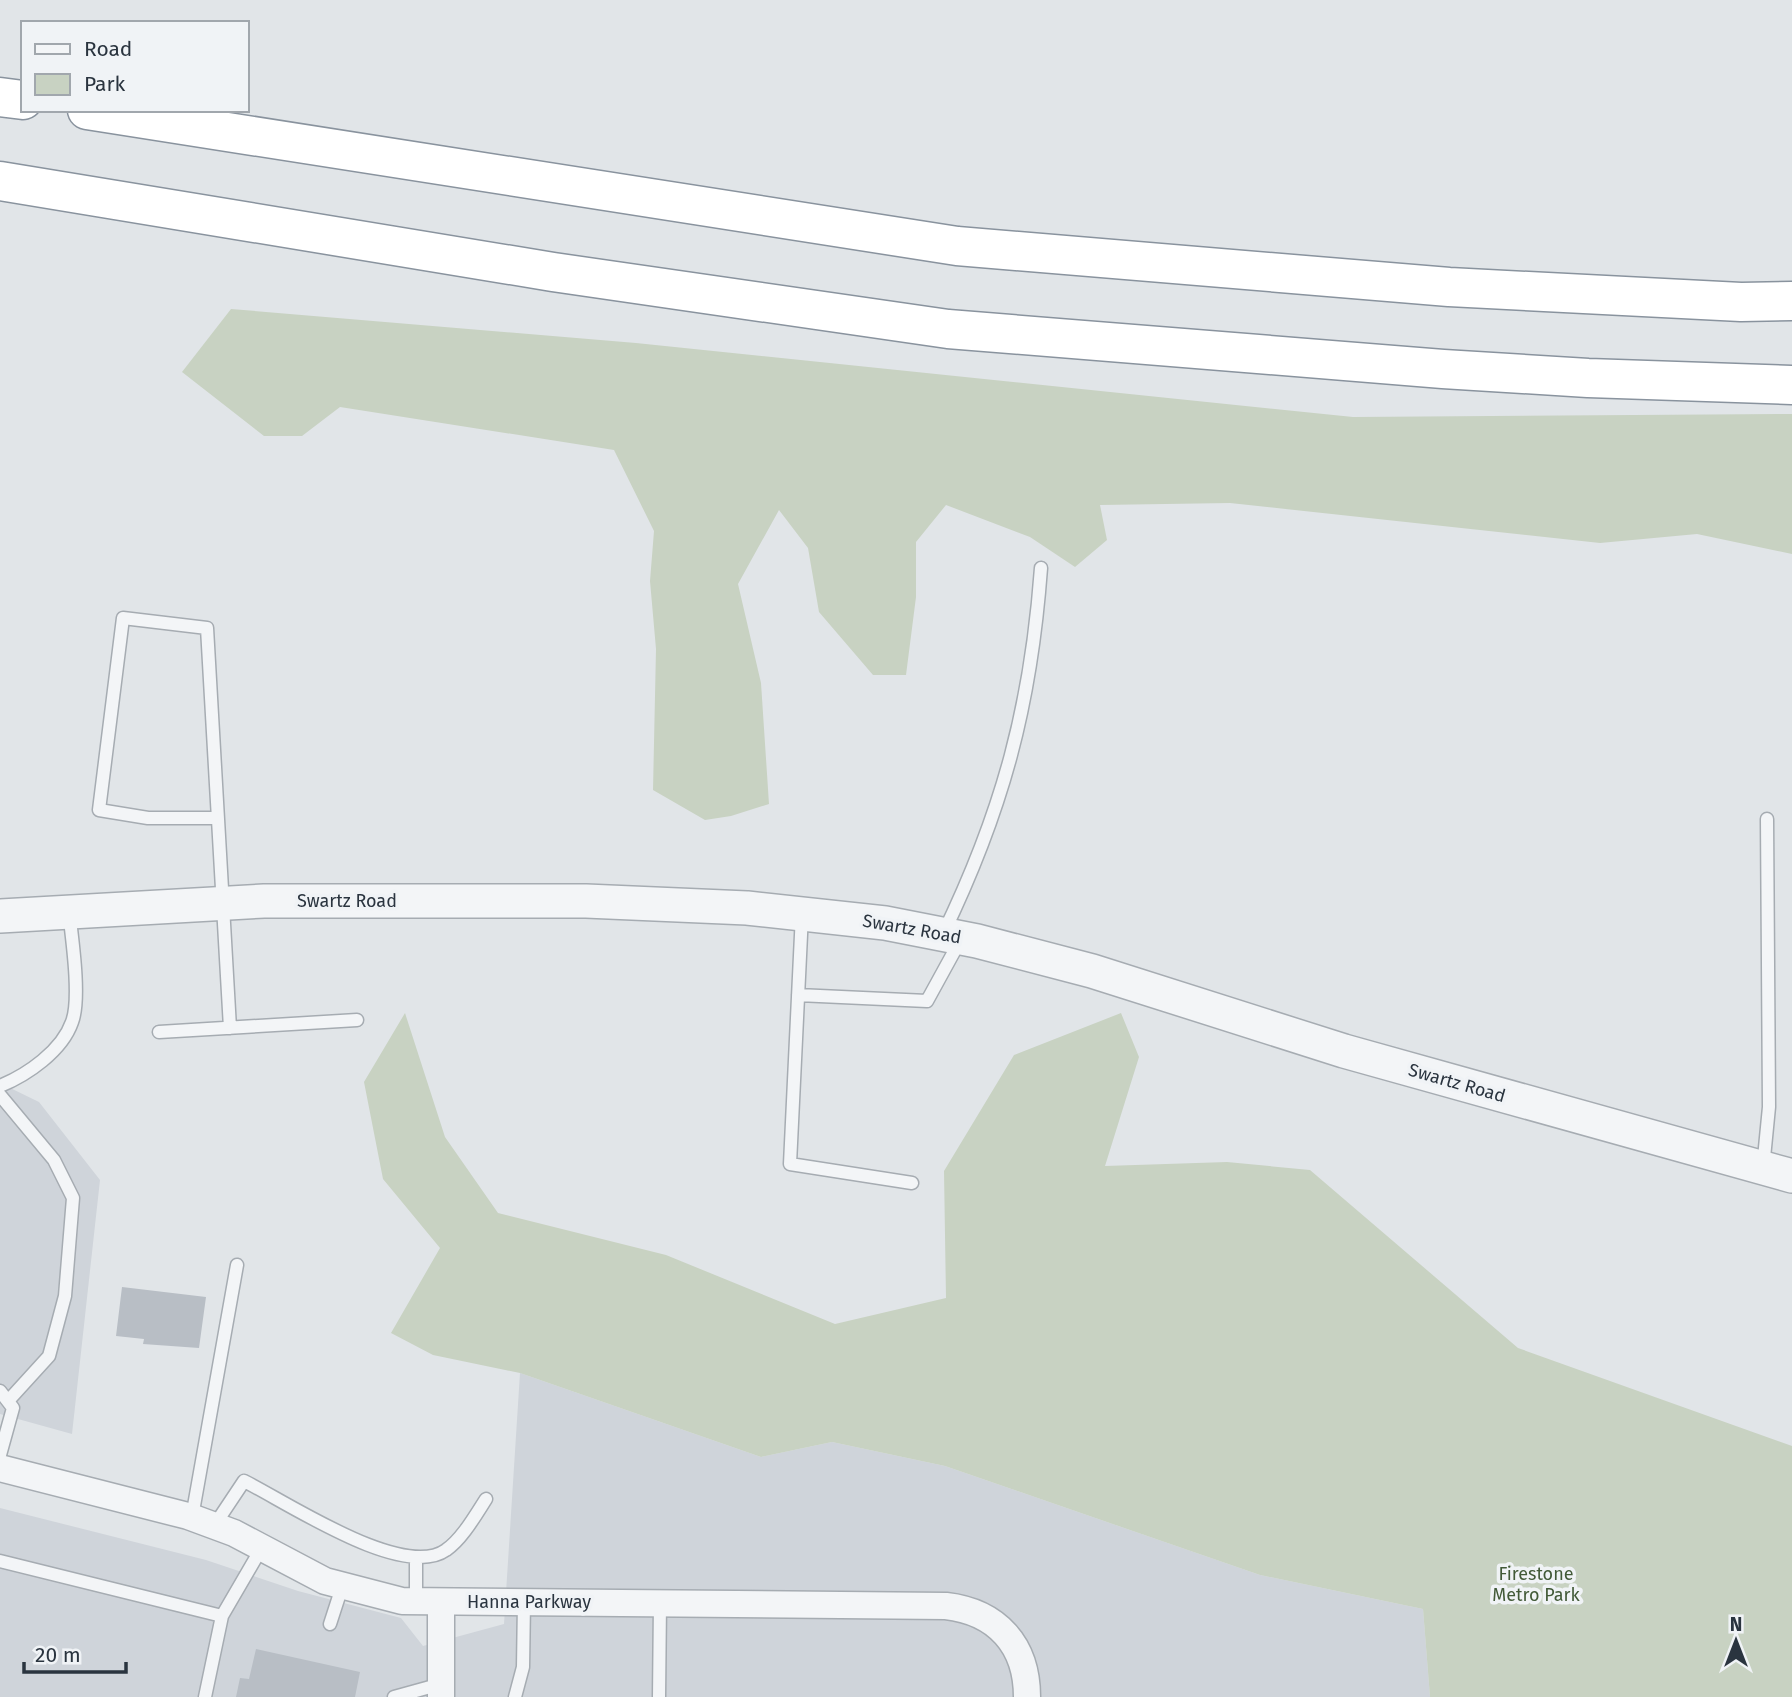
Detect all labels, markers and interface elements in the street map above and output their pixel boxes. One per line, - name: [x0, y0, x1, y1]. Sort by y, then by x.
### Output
- legend: [21, 21, 248, 112]
- text: Road: [84, 36, 132, 62]
- text: Park: [84, 71, 126, 97]
- street label: Swartz Road: [297, 890, 397, 912]
- street label: Swartz Road: [861, 909, 963, 949]
- street label: Swartz Road: [1406, 1059, 1508, 1107]
- park label: Firestone Metro Park: [1492, 1563, 1580, 1606]
- street label: Hanna Parkway: [467, 1591, 591, 1613]
- north arrow: [1701, 1606, 1771, 1676]
- text: N: [1730, 1613, 1742, 1636]
- scale bar: [24, 1630, 126, 1674]
- text: 20 m: [35, 1642, 81, 1668]

